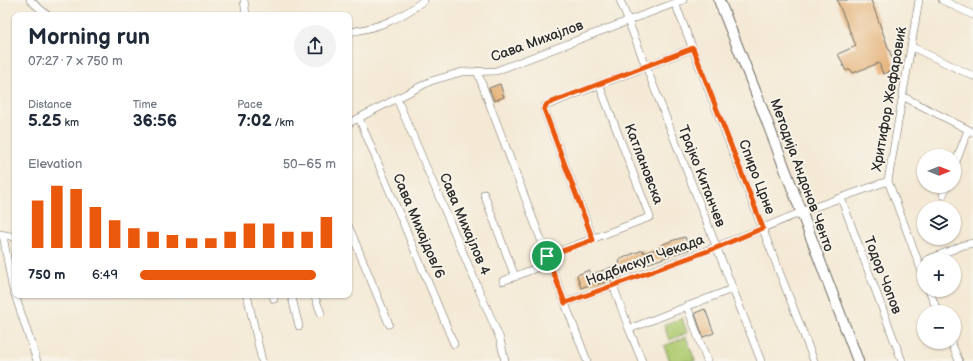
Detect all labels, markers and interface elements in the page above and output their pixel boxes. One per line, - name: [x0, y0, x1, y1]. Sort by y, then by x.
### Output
- street label: Сава Михајлов: [489, 16, 586, 66]
- text: Morning run: [28, 24, 150, 51]
- street label: Хритифор Жефаровиќ: [868, 24, 910, 173]
- button: share: [294, 25, 336, 67]
- text: 07:27 · 7 × 750 m: [28, 53, 123, 69]
- street label: Методија Андонов Ченто: [766, 96, 838, 254]
- text: Distance: [28, 98, 72, 111]
- text: Time: [133, 98, 157, 111]
- text: Pace: [237, 98, 262, 111]
- text: 5.25: [28, 111, 62, 131]
- text: 36:56: [133, 111, 177, 131]
- text: 7:02: [237, 111, 272, 131]
- text: km: [62, 116, 79, 129]
- text: /km: [272, 116, 294, 129]
- street label: Катлановска: [621, 121, 667, 207]
- street label: Трајко Китанчев: [675, 123, 729, 230]
- street label: Спиро Црне: [735, 137, 779, 217]
- north arrow: [917, 149, 961, 193]
- map controls: [917, 149, 961, 349]
- text: Elevation: [28, 156, 82, 172]
- text: 50–65 m: [283, 156, 336, 172]
- street label: Сава Михајлов 4: [436, 170, 494, 278]
- street label: Сава Михајдов/6: [389, 171, 449, 281]
- button: layers: [917, 201, 961, 245]
- street label: Надбискуп Чекада: [584, 230, 707, 289]
- street label: Тодор Чопов: [860, 234, 906, 317]
- pin: [530, 239, 564, 273]
- icon: arrive: [536, 245, 558, 267]
- button: +: [917, 253, 961, 297]
- text: 750 m: [28, 267, 65, 283]
- text: 6:49: [92, 267, 118, 283]
- button: −: [917, 305, 961, 349]

